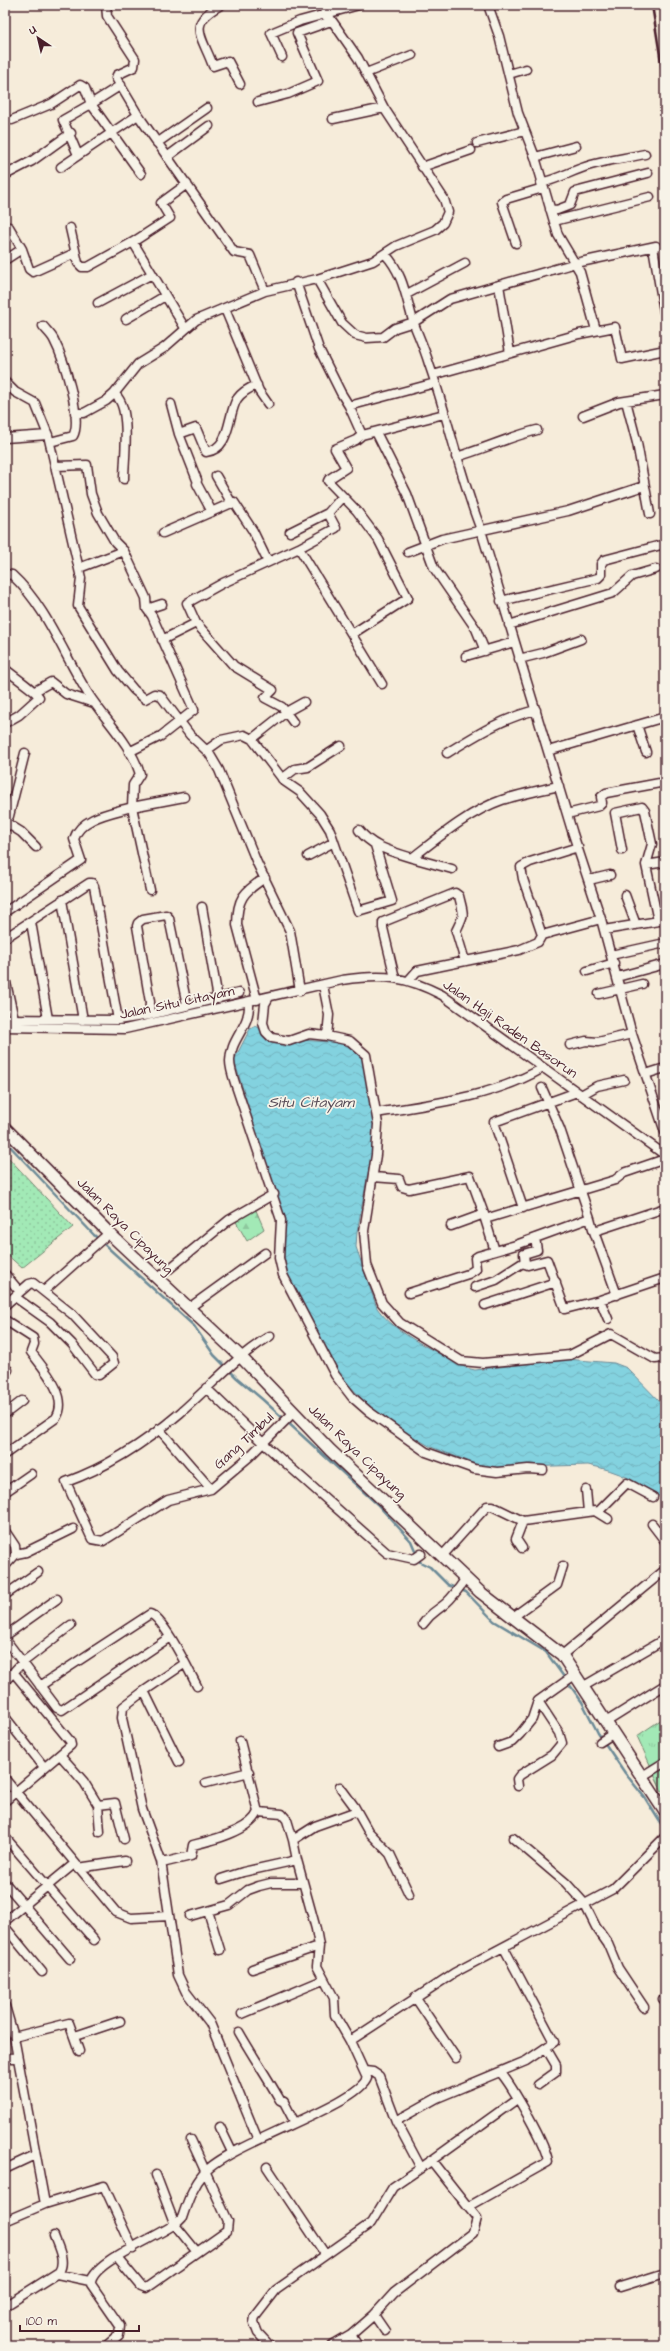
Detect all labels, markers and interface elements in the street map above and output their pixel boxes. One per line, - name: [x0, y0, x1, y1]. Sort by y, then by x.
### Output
- north arrow: [18, 18, 58, 58]
- text: U: [25, 22, 39, 39]
- street label: Jalan Haji Raden Basorun: [439, 975, 581, 1083]
- street label: Jalan Situ Citayam: [118, 981, 236, 1025]
- water label: Situ Citayam: [268, 1092, 355, 1114]
- street label: Jalan Raya Cipayung: [72, 1173, 178, 1279]
- street label: Jalan Raya Cipayung: [303, 1400, 411, 1504]
- street label: Gang Timbul: [210, 1408, 278, 1474]
- scale bar: [20, 2307, 139, 2333]
- text: 100 m: [26, 2313, 57, 2330]

